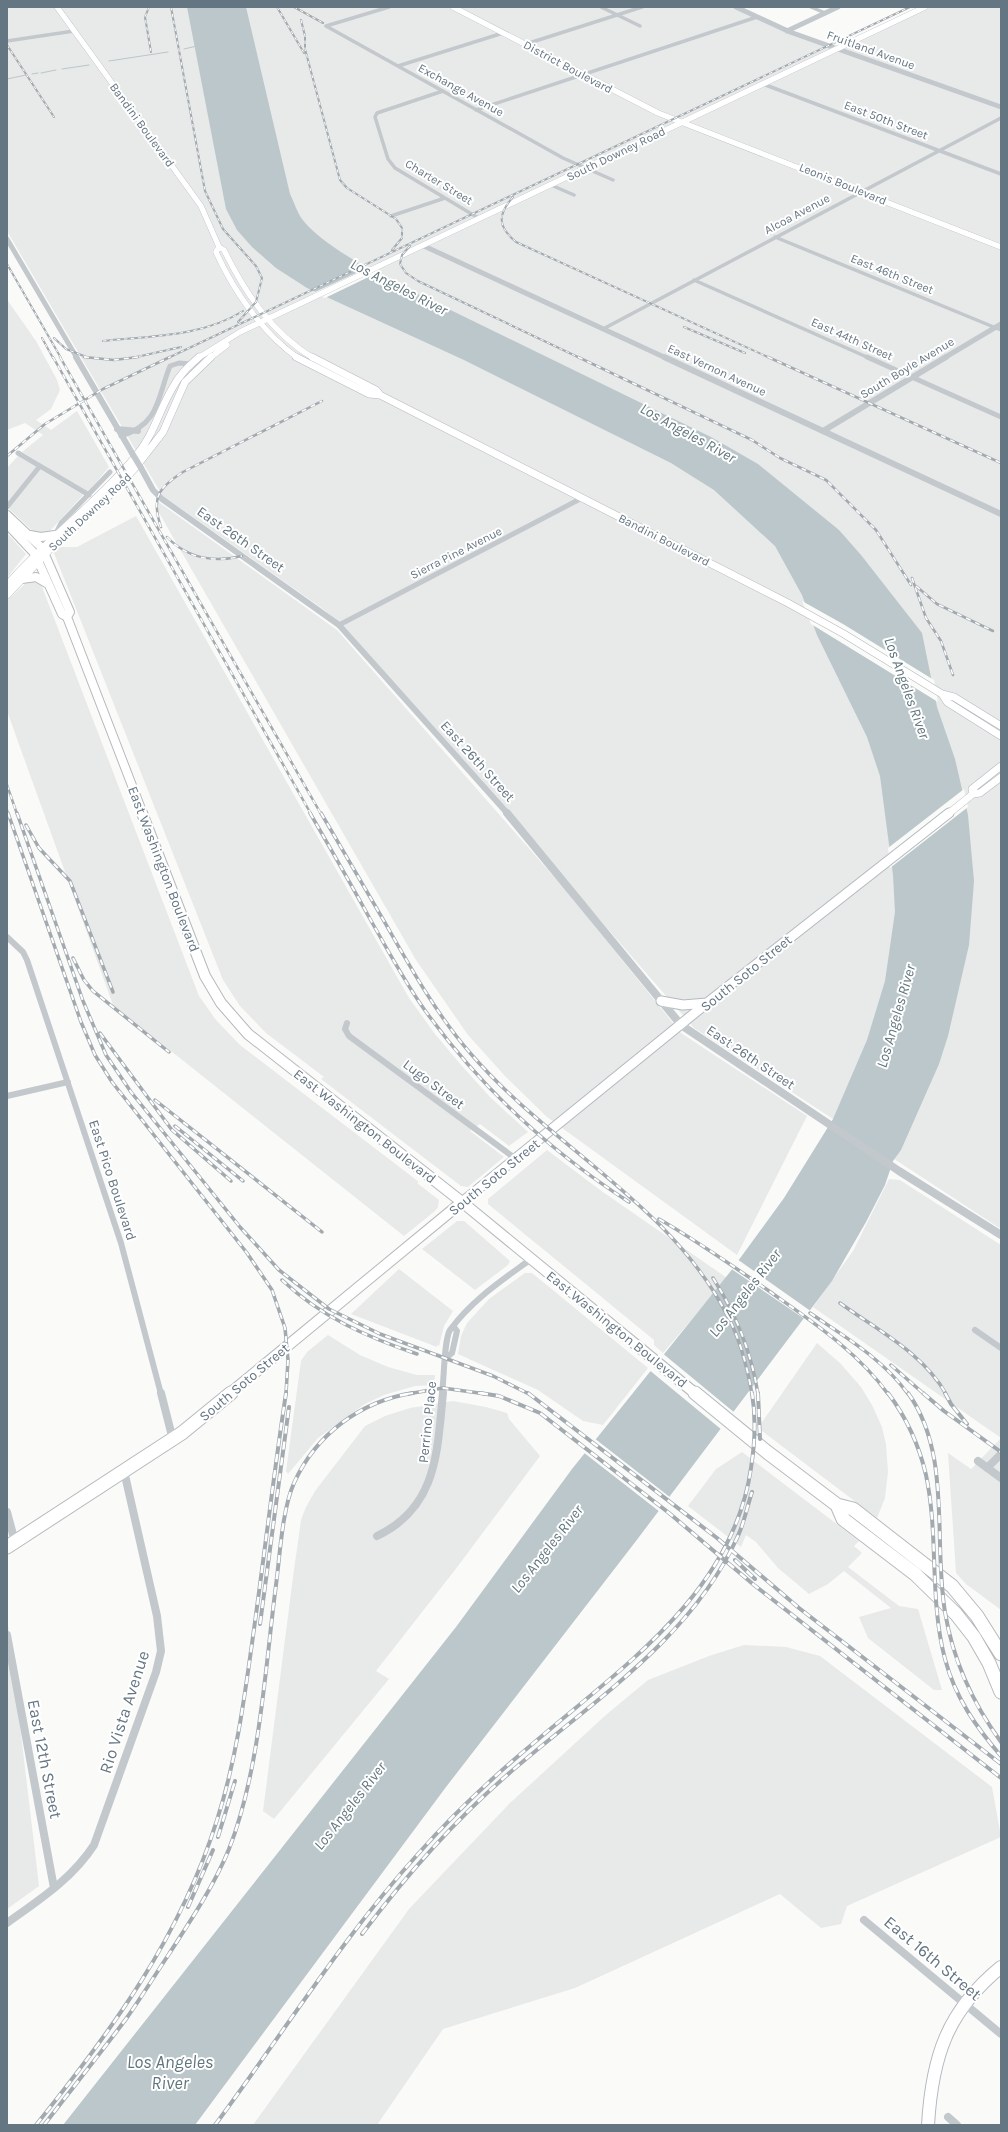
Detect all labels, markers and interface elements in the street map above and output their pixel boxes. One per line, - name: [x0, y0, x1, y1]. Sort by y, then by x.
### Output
- street label: Fruitland Avenue: [825, 28, 917, 72]
- street label: District Boulevard: [521, 38, 615, 96]
- street label: Exchange Avenue: [416, 61, 506, 119]
- street label: Bandini Boulevard: [107, 80, 177, 170]
- street label: East 50th Street: [842, 98, 930, 143]
- street label: South Downey Road: [564, 124, 668, 184]
- street label: Charter Street: [403, 156, 476, 208]
- street label: Leonis Boulevard: [797, 160, 889, 208]
- street label: Alcoa Avenue: [762, 191, 832, 237]
- street label: East 46th Street: [849, 251, 936, 297]
- water label: Los Angeles River: [347, 255, 451, 320]
- street label: East 44th Street: [809, 315, 895, 363]
- street label: South Boyle Avenue: [857, 334, 957, 402]
- street label: East Vernon Avenue: [665, 341, 769, 399]
- water label: Los Angeles River: [637, 399, 740, 467]
- street label: South Downey Road: [46, 470, 134, 554]
- street label: East 26th Street: [194, 503, 288, 576]
- street label: Bandini Boulevard: [616, 511, 712, 569]
- street label: Sierra Pine Avenue: [408, 524, 504, 582]
- water label: Los Angeles River: [880, 635, 934, 742]
- street label: East 26th Street: [437, 717, 518, 805]
- street label: East Washington Boulevard: [124, 784, 203, 955]
- street label: South Soto Street: [697, 931, 795, 1015]
- water label: Los Angeles River: [873, 961, 920, 1070]
- street label: East 26th Street: [703, 1022, 798, 1093]
- street label: Lugo Street: [400, 1056, 468, 1113]
- street label: East Washington Boulevard: [290, 1065, 439, 1187]
- street label: East Pico Boulevard: [85, 1118, 140, 1243]
- street label: South Soto Street: [445, 1135, 543, 1219]
- water label: Los Angeles River: [705, 1245, 785, 1341]
- street label: East Washington Boulevard: [543, 1267, 691, 1391]
- street label: South Soto Street: [196, 1340, 293, 1425]
- street label: Perrino Place: [415, 1380, 440, 1464]
- water label: Los Angeles River: [507, 1501, 587, 1597]
- street label: Rio Vista Avenue: [95, 1648, 153, 1776]
- street label: East 12th Street: [24, 1698, 66, 1820]
- water label: Los Angeles River: [310, 1758, 390, 1854]
- street label: East 16th Street: [880, 1911, 986, 2005]
- water label: Los Angeles River: [127, 2051, 213, 2094]

